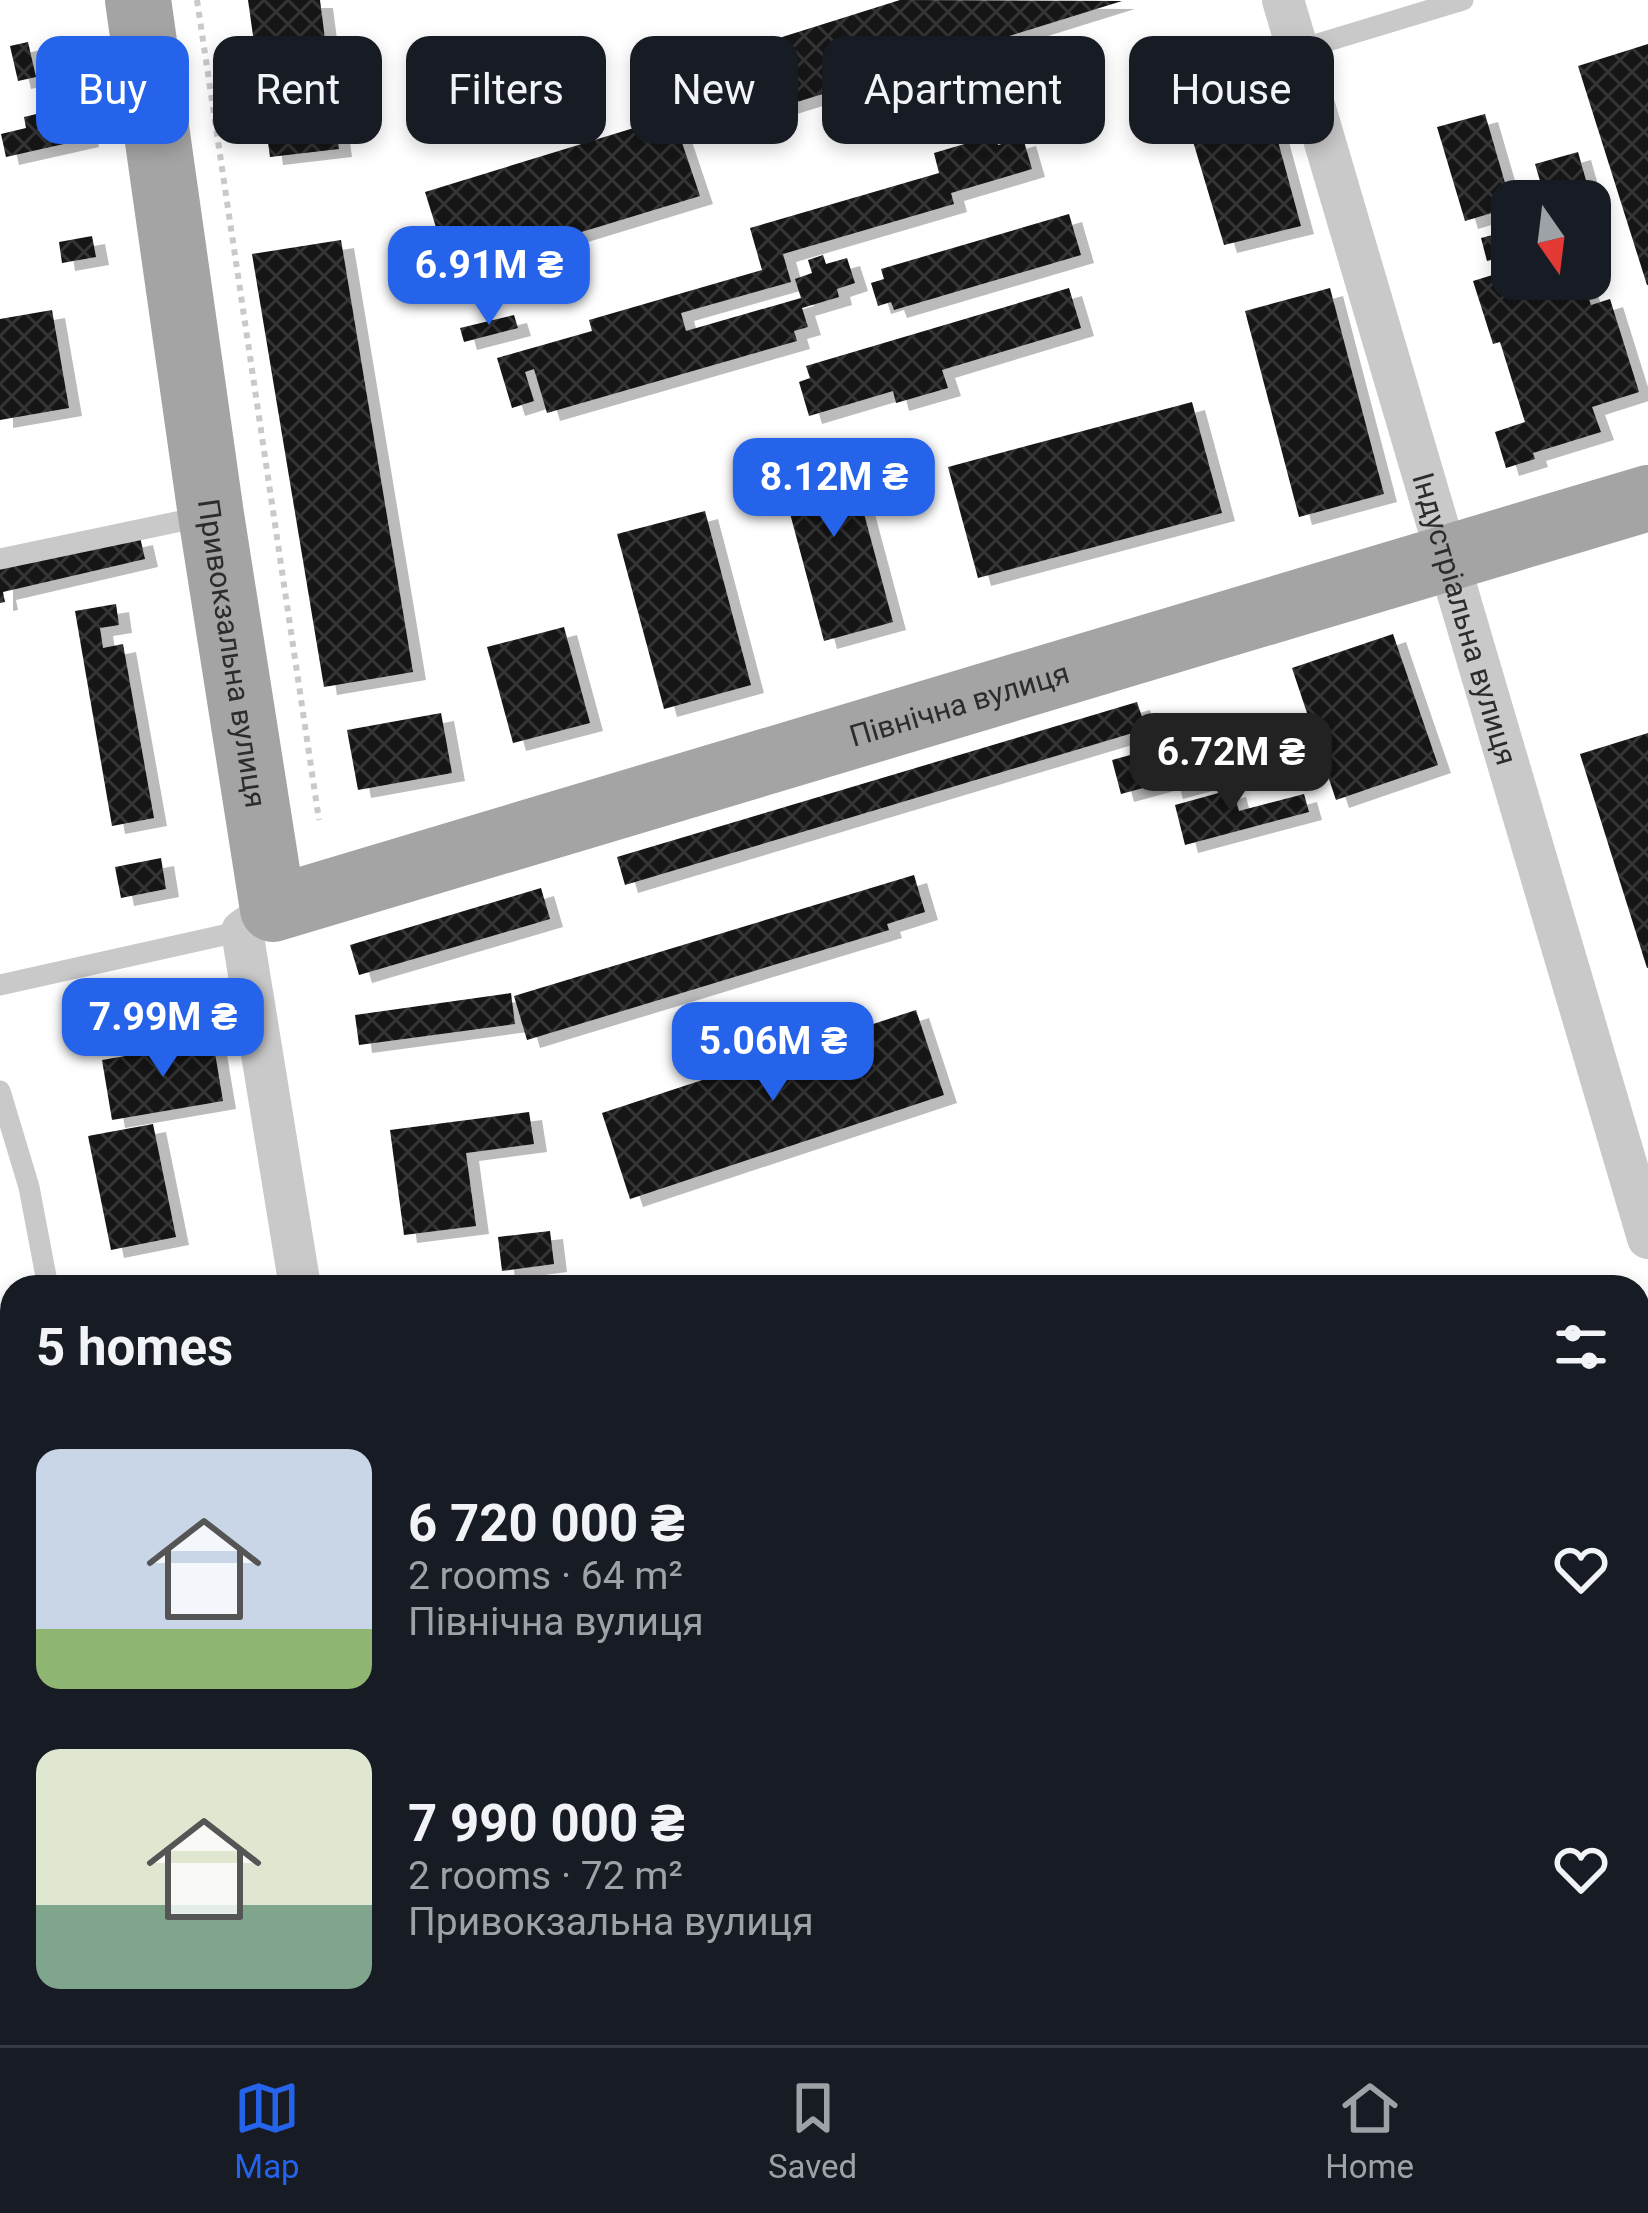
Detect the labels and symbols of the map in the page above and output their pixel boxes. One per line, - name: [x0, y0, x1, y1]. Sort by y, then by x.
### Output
- north arrow: [1491, 180, 1611, 300]
- pin: 6.91M ₴: [378, 226, 600, 328]
- pin: 8.12M ₴: [723, 438, 945, 540]
- street label: Індустріальна вулиця: [1406, 469, 1525, 769]
- street label: Привокзальна вулиця: [191, 497, 274, 810]
- street label: Північна вулиця: [845, 655, 1073, 753]
- pin: 6.72M ₴: [1120, 713, 1342, 815]
- pin: 7.99M ₴: [52, 978, 274, 1080]
- pin: 5.06M ₴: [662, 1002, 884, 1104]

